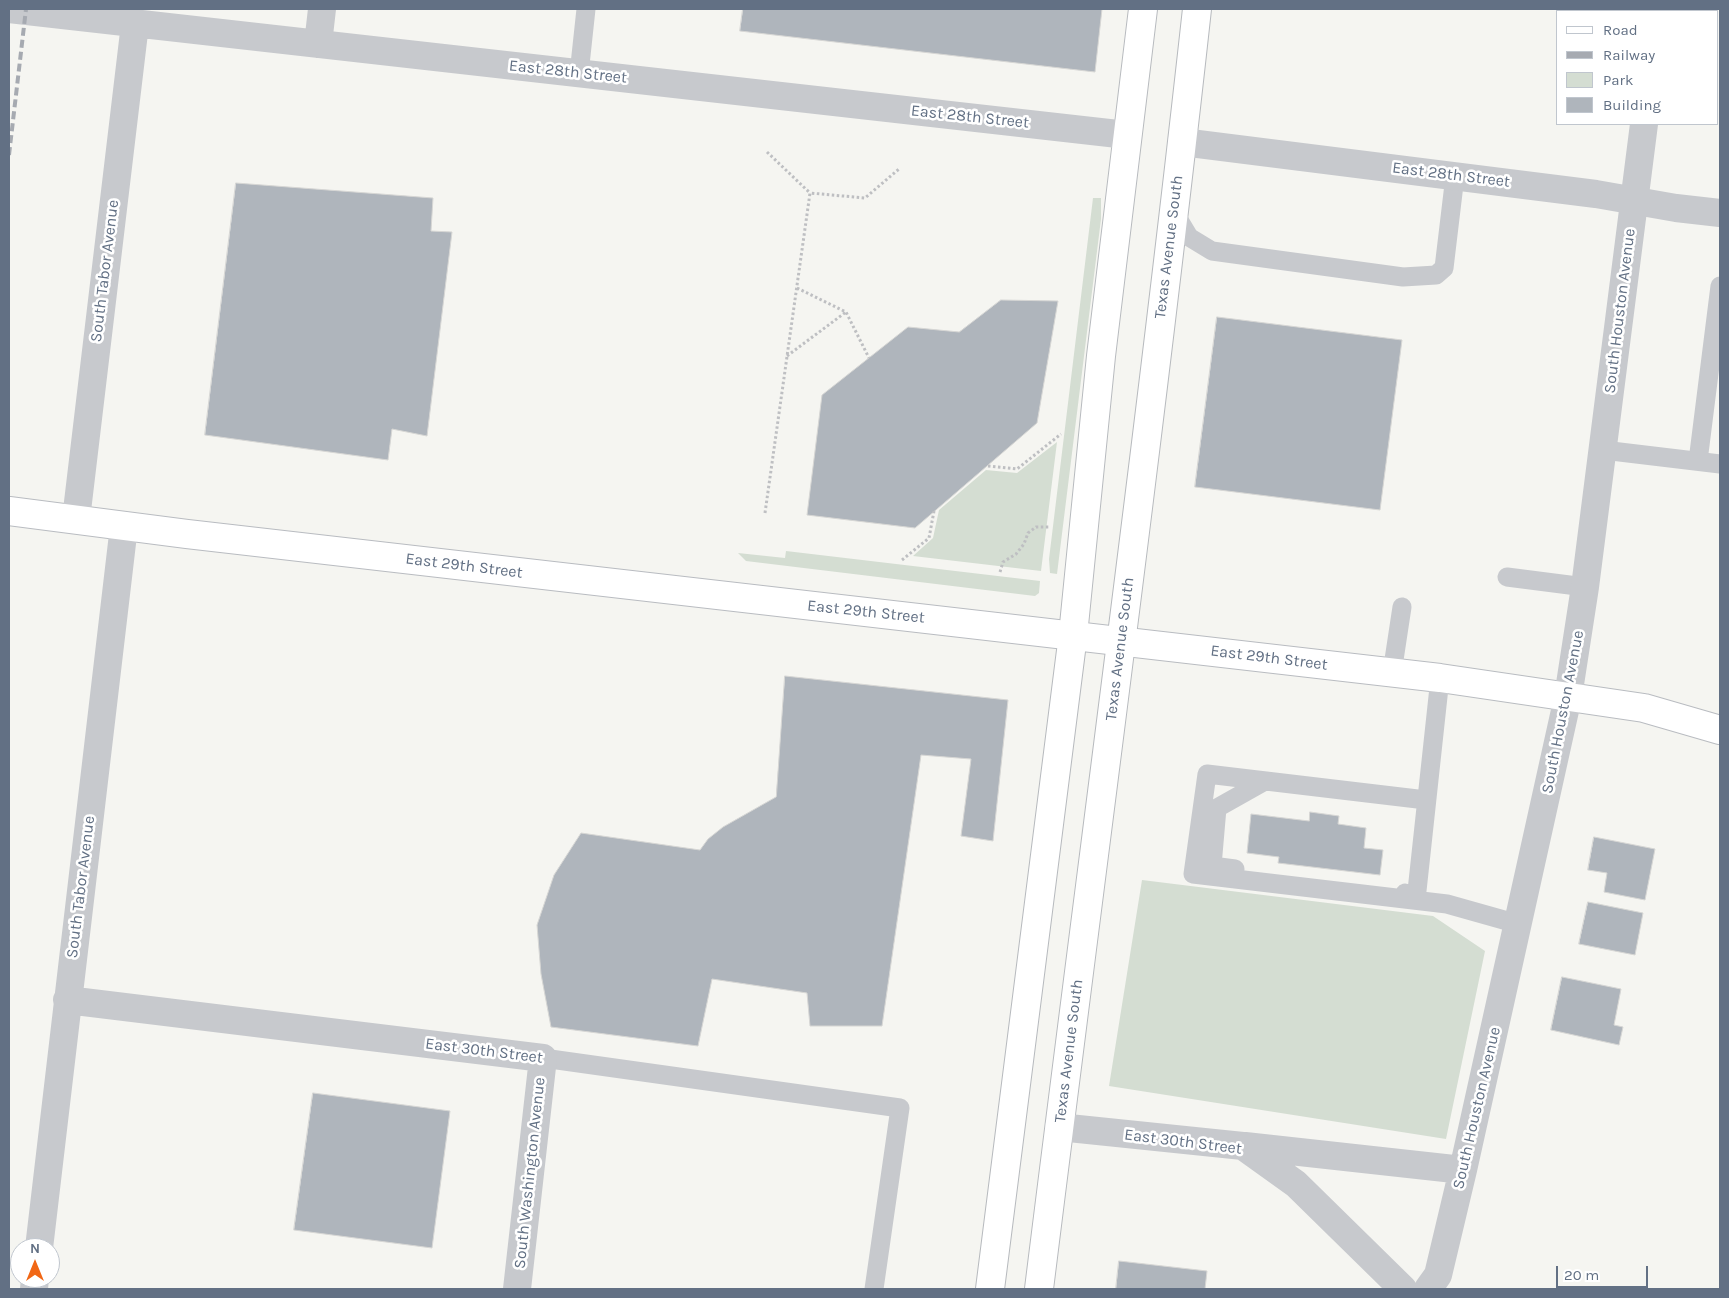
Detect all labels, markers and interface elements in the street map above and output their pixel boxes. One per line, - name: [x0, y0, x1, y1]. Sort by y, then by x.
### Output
- legend: [1556, 10, 1719, 125]
- text: Road: [1603, 21, 1638, 39]
- text: Railway: [1603, 46, 1655, 64]
- street label: East 28th Street: [508, 56, 628, 88]
- text: Park: [1603, 71, 1633, 89]
- text: Building: [1603, 96, 1661, 114]
- street label: East 28th Street: [910, 101, 1030, 133]
- street label: East 28th Street: [1391, 158, 1511, 192]
- street label: Texas Avenue South: [1151, 174, 1187, 320]
- street label: South Tabor Avenue: [87, 199, 123, 343]
- street label: South Houston Avenue: [1600, 227, 1640, 395]
- street label: East 29th Street: [404, 549, 524, 583]
- street label: Texas Avenue South: [1102, 576, 1138, 722]
- street label: East 29th Street: [806, 596, 926, 628]
- street label: South Houston Avenue: [1538, 629, 1588, 795]
- street label: East 29th Street: [1209, 641, 1329, 675]
- street label: South Tabor Avenue: [63, 815, 99, 959]
- street label: Texas Avenue South: [1051, 978, 1087, 1124]
- street label: South Houston Avenue: [1449, 1025, 1505, 1191]
- street label: East 30th Street: [424, 1034, 544, 1068]
- street label: South Washington Avenue: [510, 1076, 550, 1270]
- street label: East 30th Street: [1123, 1125, 1243, 1159]
- north arrow: [10, 1238, 60, 1288]
- text: N: [30, 1240, 40, 1257]
- scale bar: [1559, 1256, 1652, 1288]
- text: 20 m: [1564, 1266, 1599, 1284]

